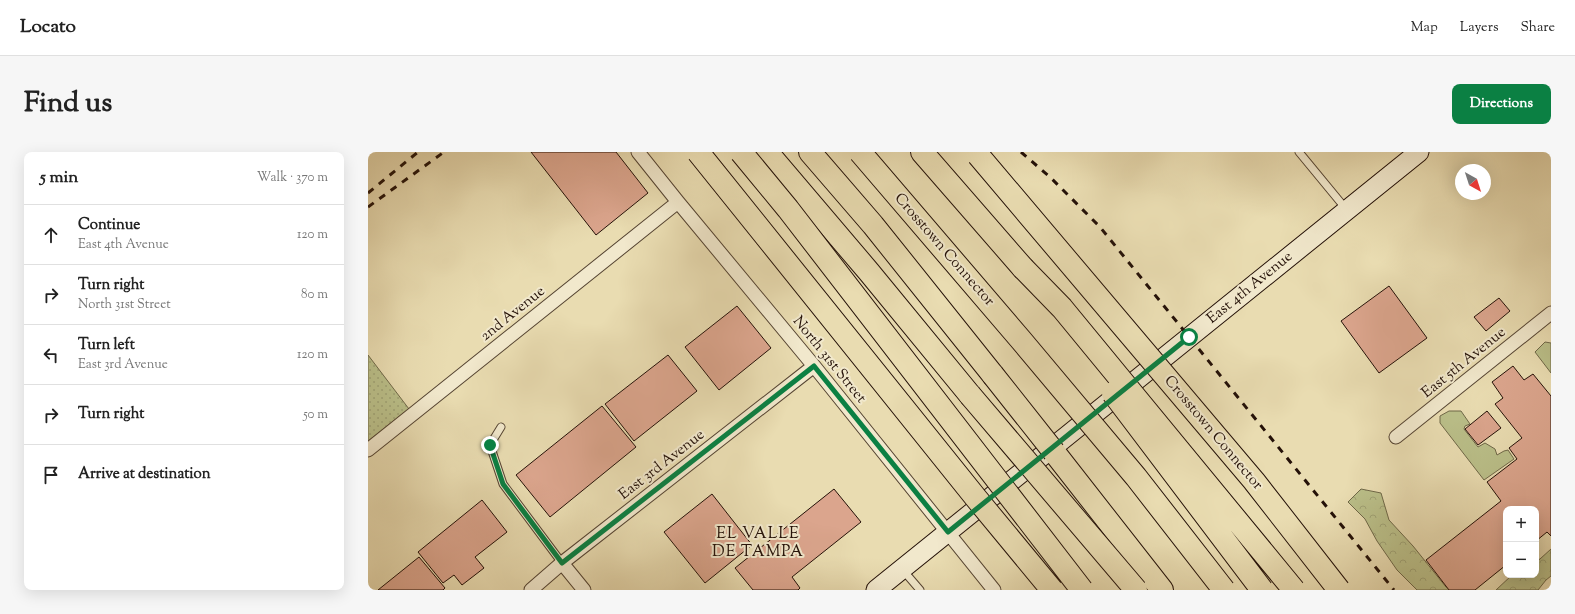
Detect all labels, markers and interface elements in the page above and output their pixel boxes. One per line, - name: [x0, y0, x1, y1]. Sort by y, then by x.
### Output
- text: Locato: [20, 14, 76, 41]
- text: Map: [1411, 18, 1438, 38]
- text: Layers: [1460, 18, 1498, 38]
- text: Share: [1520, 18, 1555, 38]
- text: Find us: [24, 84, 112, 124]
- button: Directions: [1452, 84, 1551, 124]
- north arrow: [1455, 164, 1491, 200]
- text: 5 min: [40, 166, 78, 190]
- text: Walk · 370 m: [257, 169, 328, 187]
- street label: Crosstown Connector: [889, 189, 999, 311]
- text: Continue: [78, 215, 140, 236]
- icon: ahead: [40, 224, 62, 246]
- text: 120 m: [297, 226, 328, 244]
- text: East 4th Avenue: [78, 236, 169, 254]
- street label: East 4th Avenue: [1203, 247, 1297, 329]
- text: Turn right: [78, 275, 144, 296]
- street label: 2nd Avenue: [476, 281, 550, 347]
- icon: right: [40, 284, 62, 306]
- text: 80 m: [301, 286, 328, 304]
- text: North 31st Street: [78, 296, 171, 314]
- street label: North 31st Street: [787, 312, 871, 408]
- street label: East 5th Avenue: [1418, 323, 1510, 403]
- route start: [1180, 328, 1198, 346]
- text: Turn left: [78, 335, 135, 356]
- icon: left: [40, 344, 62, 366]
- text: 120 m: [297, 346, 328, 364]
- text: East 3rd Avenue: [78, 356, 168, 374]
- street label: Crosstown Connector: [1159, 371, 1267, 495]
- icon: right: [40, 404, 62, 426]
- text: Turn right: [78, 404, 144, 425]
- text: 50 m: [303, 406, 328, 424]
- street label: East 3rd Avenue: [615, 425, 709, 505]
- route end: [481, 436, 499, 454]
- icon: arrive: [40, 464, 62, 486]
- text: Arrive at destination: [78, 464, 211, 485]
- map controls: [1503, 506, 1539, 578]
- button: +: [1503, 506, 1539, 542]
- district label: EL VALLE DE TAMPA: [712, 523, 804, 564]
- button: −: [1503, 542, 1539, 578]

